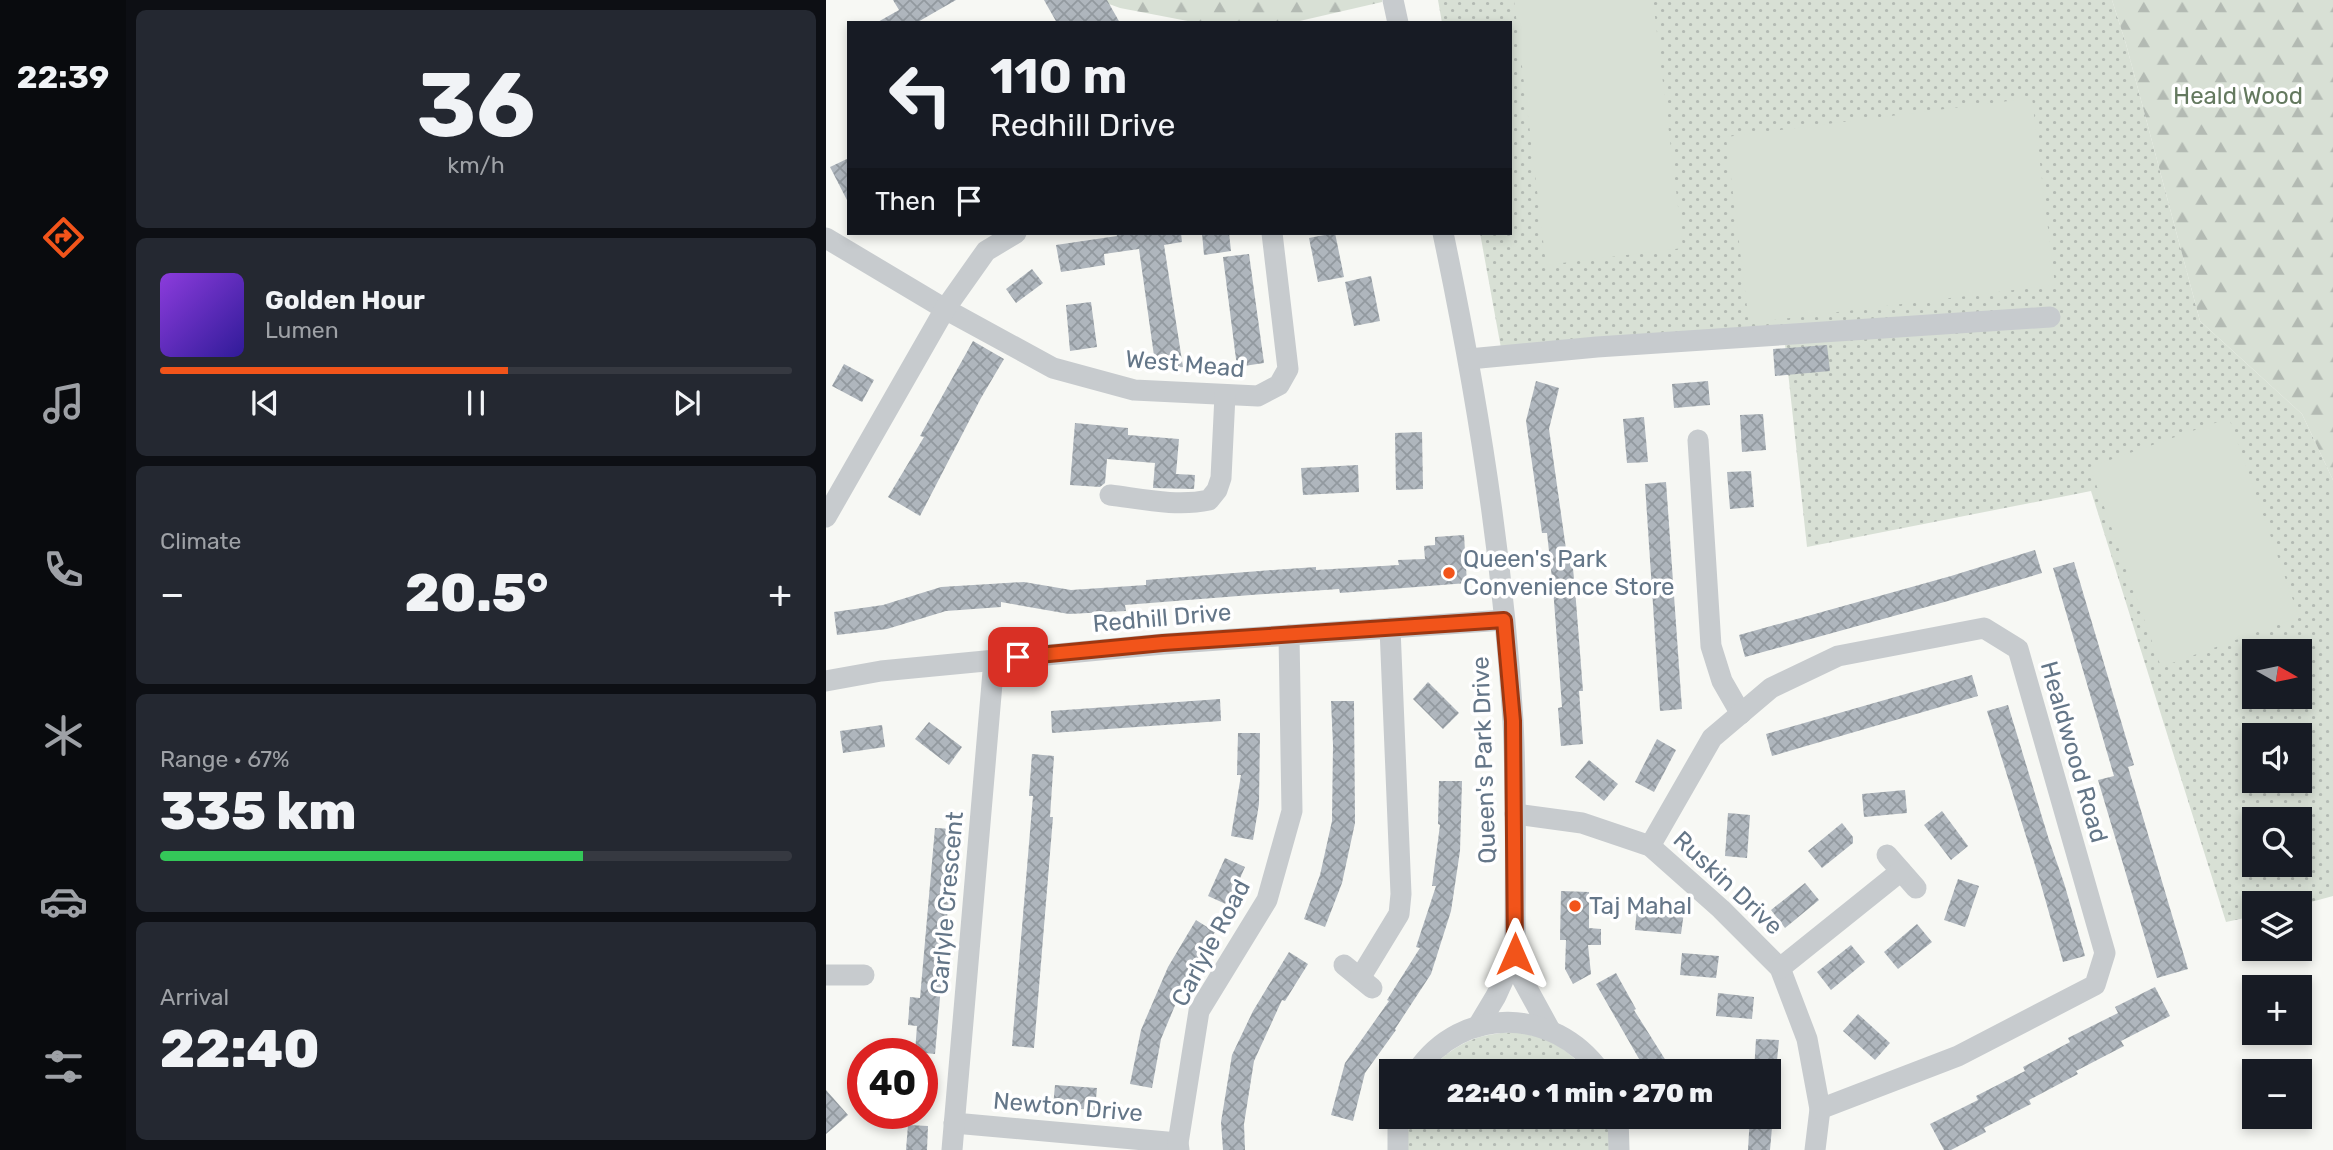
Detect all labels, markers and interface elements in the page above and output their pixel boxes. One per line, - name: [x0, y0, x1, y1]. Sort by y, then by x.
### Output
- text: 110 m: [990, 47, 1127, 105]
- icon: left: [875, 49, 966, 140]
- text: 36: [416, 51, 536, 159]
- text: 22:39: [17, 58, 109, 96]
- park label: Heald Wood: [2173, 82, 2303, 110]
- text: Redhill Drive: [990, 106, 1175, 144]
- text: km/h: [447, 151, 505, 179]
- icon: arrive: [950, 182, 988, 220]
- text: Then: [875, 186, 936, 217]
- icon: directions: [39, 213, 88, 262]
- text: Golden Hour: [265, 285, 425, 316]
- text: Lumen: [265, 316, 339, 344]
- street label: West Mead: [1124, 345, 1246, 383]
- icon: music: [39, 379, 88, 428]
- icon: previous: [246, 384, 284, 422]
- icon: pause: [457, 384, 495, 422]
- icon: next: [668, 384, 706, 422]
- text: Climate: [160, 527, 241, 555]
- icon: phone: [39, 545, 88, 594]
- place label: Queen's Park Convenience Store: [1463, 545, 1675, 601]
- text: 20.5°: [405, 562, 548, 624]
- marker: Queen's Park Convenience Store: [1441, 565, 1457, 581]
- text: −: [160, 571, 185, 617]
- text: +: [768, 571, 792, 617]
- street label: Redhill Drive: [1092, 598, 1232, 638]
- pin: [988, 627, 1048, 687]
- icon: arrive: [999, 638, 1037, 676]
- north arrow: [2242, 639, 2312, 709]
- map controls: [2242, 639, 2312, 1129]
- street label: Queen's Park Drive: [1466, 656, 1502, 864]
- street label: Healdwood Road: [2035, 658, 2113, 846]
- icon: climate: [39, 711, 88, 760]
- button: sound: [2242, 723, 2312, 793]
- text: Range · 67%: [160, 745, 290, 773]
- text: 335 km: [160, 780, 356, 842]
- button: search: [2242, 807, 2312, 877]
- street label: Carlyle Crescent: [925, 810, 969, 996]
- street label: Ruskin Drive: [1668, 825, 1788, 941]
- street label: Carlyle Road: [1166, 875, 1256, 1011]
- icon: car: [39, 877, 88, 926]
- button: layers: [2242, 891, 2312, 961]
- place label: Taj Mahal: [1589, 892, 1692, 920]
- marker: Taj Mahal: [1567, 898, 1583, 914]
- position arrow: [1478, 917, 1552, 991]
- button: +: [2242, 975, 2312, 1045]
- text: Arrival: [160, 983, 229, 1011]
- text: 22:40: [160, 1018, 320, 1080]
- speed limit sign: 40: [847, 1038, 938, 1129]
- icon: filters: [39, 1042, 88, 1091]
- button: −: [2242, 1059, 2312, 1129]
- text: 22:40 · 1 min · 270 m: [1447, 1078, 1713, 1109]
- street label: Newton Drive: [992, 1087, 1144, 1127]

